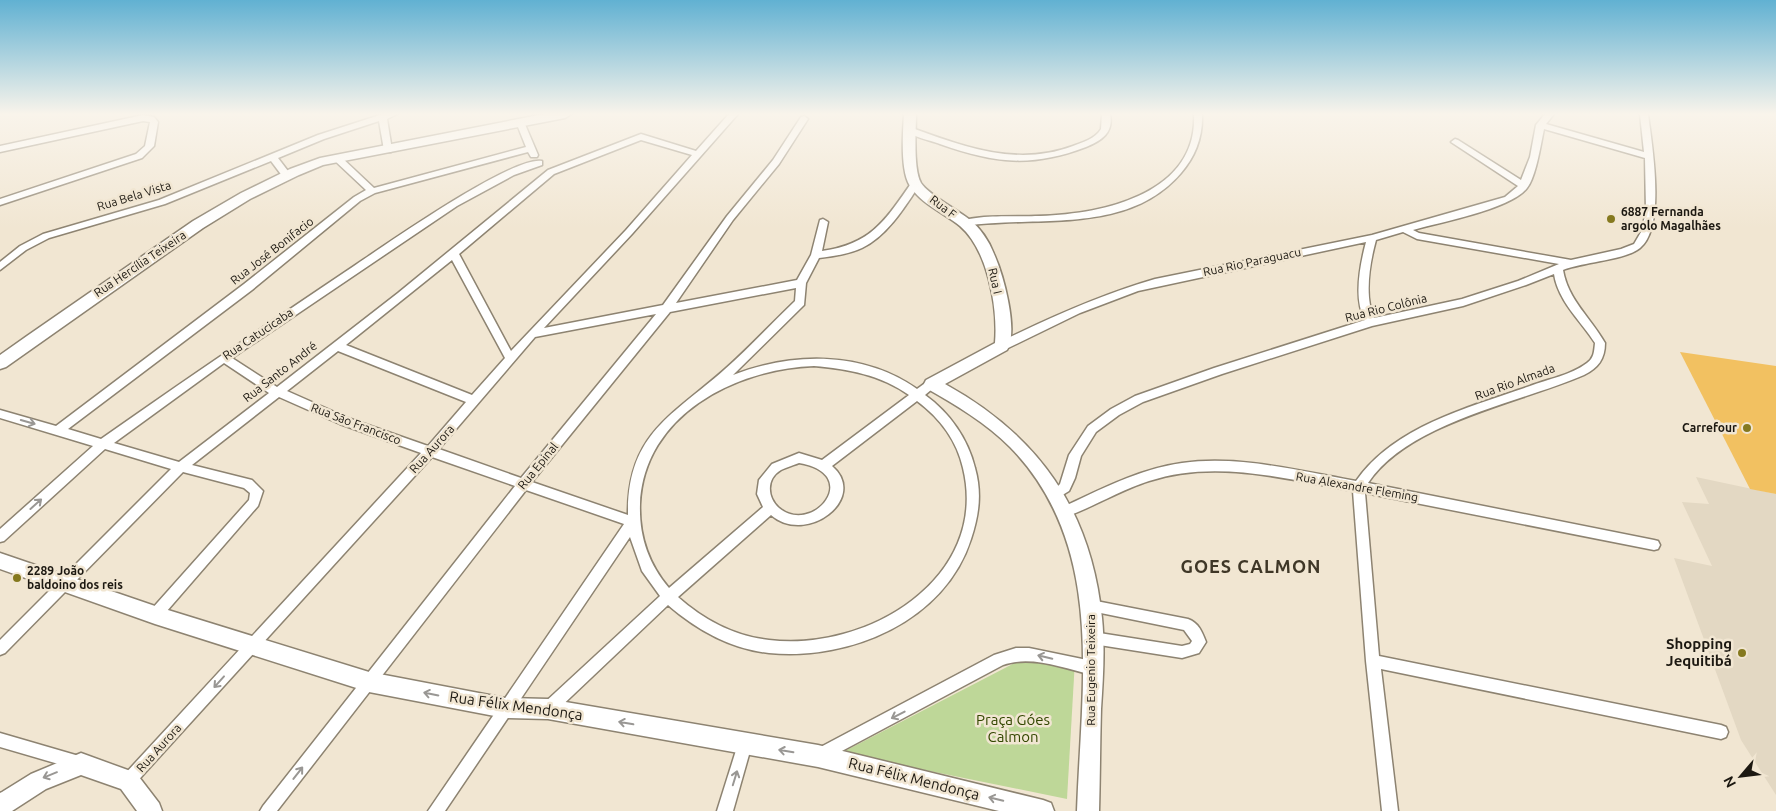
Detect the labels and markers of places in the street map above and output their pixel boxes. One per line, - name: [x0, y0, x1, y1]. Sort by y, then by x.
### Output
- place label: 6887 Fernanda argolo Magalhães: [1621, 205, 1721, 232]
- marker: 6887 Fernanda argolo Magalhães: [1605, 213, 1617, 225]
- place label: Carrefour: [1682, 421, 1737, 434]
- marker: Carrefour: [1741, 422, 1753, 434]
- place label: 2289 João baldoino dos reis: [27, 564, 123, 591]
- marker: 2289 João baldoino dos reis: [11, 572, 23, 584]
- place label: Shopping Jequitibá: [1666, 635, 1732, 669]
- marker: Shopping Jequitibá: [1736, 647, 1748, 659]

